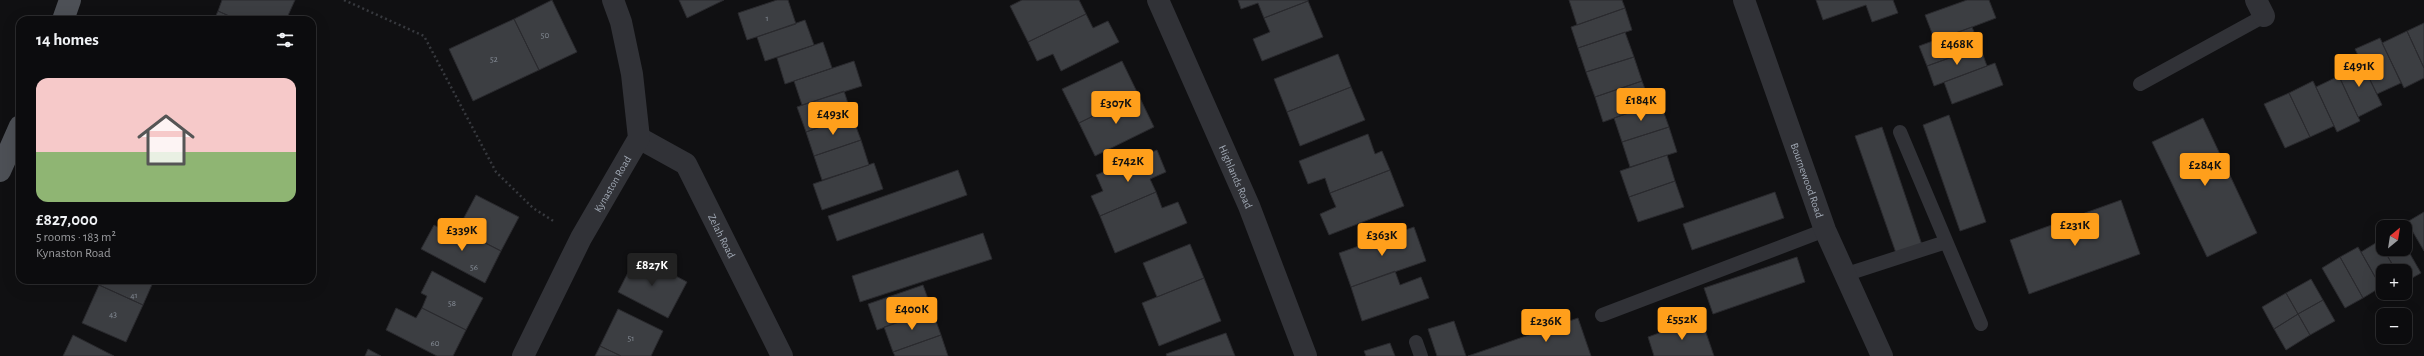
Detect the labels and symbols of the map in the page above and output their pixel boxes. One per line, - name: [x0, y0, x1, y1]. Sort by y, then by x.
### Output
- house number: 1: [765, 14, 769, 23]
- house number: 50: [541, 31, 550, 40]
- pin: £468K: [1929, 32, 1985, 66]
- pin: £491K: [2331, 54, 2387, 88]
- house number: 52: [490, 55, 498, 64]
- pin: £184K: [1613, 88, 1669, 122]
- pin: £307K: [1088, 91, 1144, 125]
- pin: £493K: [805, 102, 861, 136]
- street label: Bournewood Road: [1789, 141, 1826, 219]
- street label: Highlands Road: [1217, 143, 1255, 210]
- pin: £742K: [1100, 149, 1156, 183]
- street label: Kynaston Road: [592, 153, 633, 214]
- pin: £284K: [2177, 153, 2233, 187]
- street label: Zelah Road: [706, 212, 738, 260]
- pin: £231K: [2047, 213, 2103, 247]
- pin: £339K: [434, 218, 490, 252]
- north arrow: [2376, 220, 2412, 256]
- pin: £363K: [1354, 223, 1410, 257]
- pin: £827K: [624, 253, 680, 287]
- house number: 56: [470, 263, 478, 272]
- house number: 41: [130, 291, 138, 300]
- pin: £400K: [884, 297, 940, 331]
- house number: 58: [448, 299, 456, 308]
- pin: £552K: [1654, 307, 1710, 341]
- pin: £236K: [1518, 309, 1574, 343]
- house number: 43: [109, 310, 117, 319]
- house number: 51: [628, 334, 634, 343]
- house number: 60: [431, 339, 440, 348]

